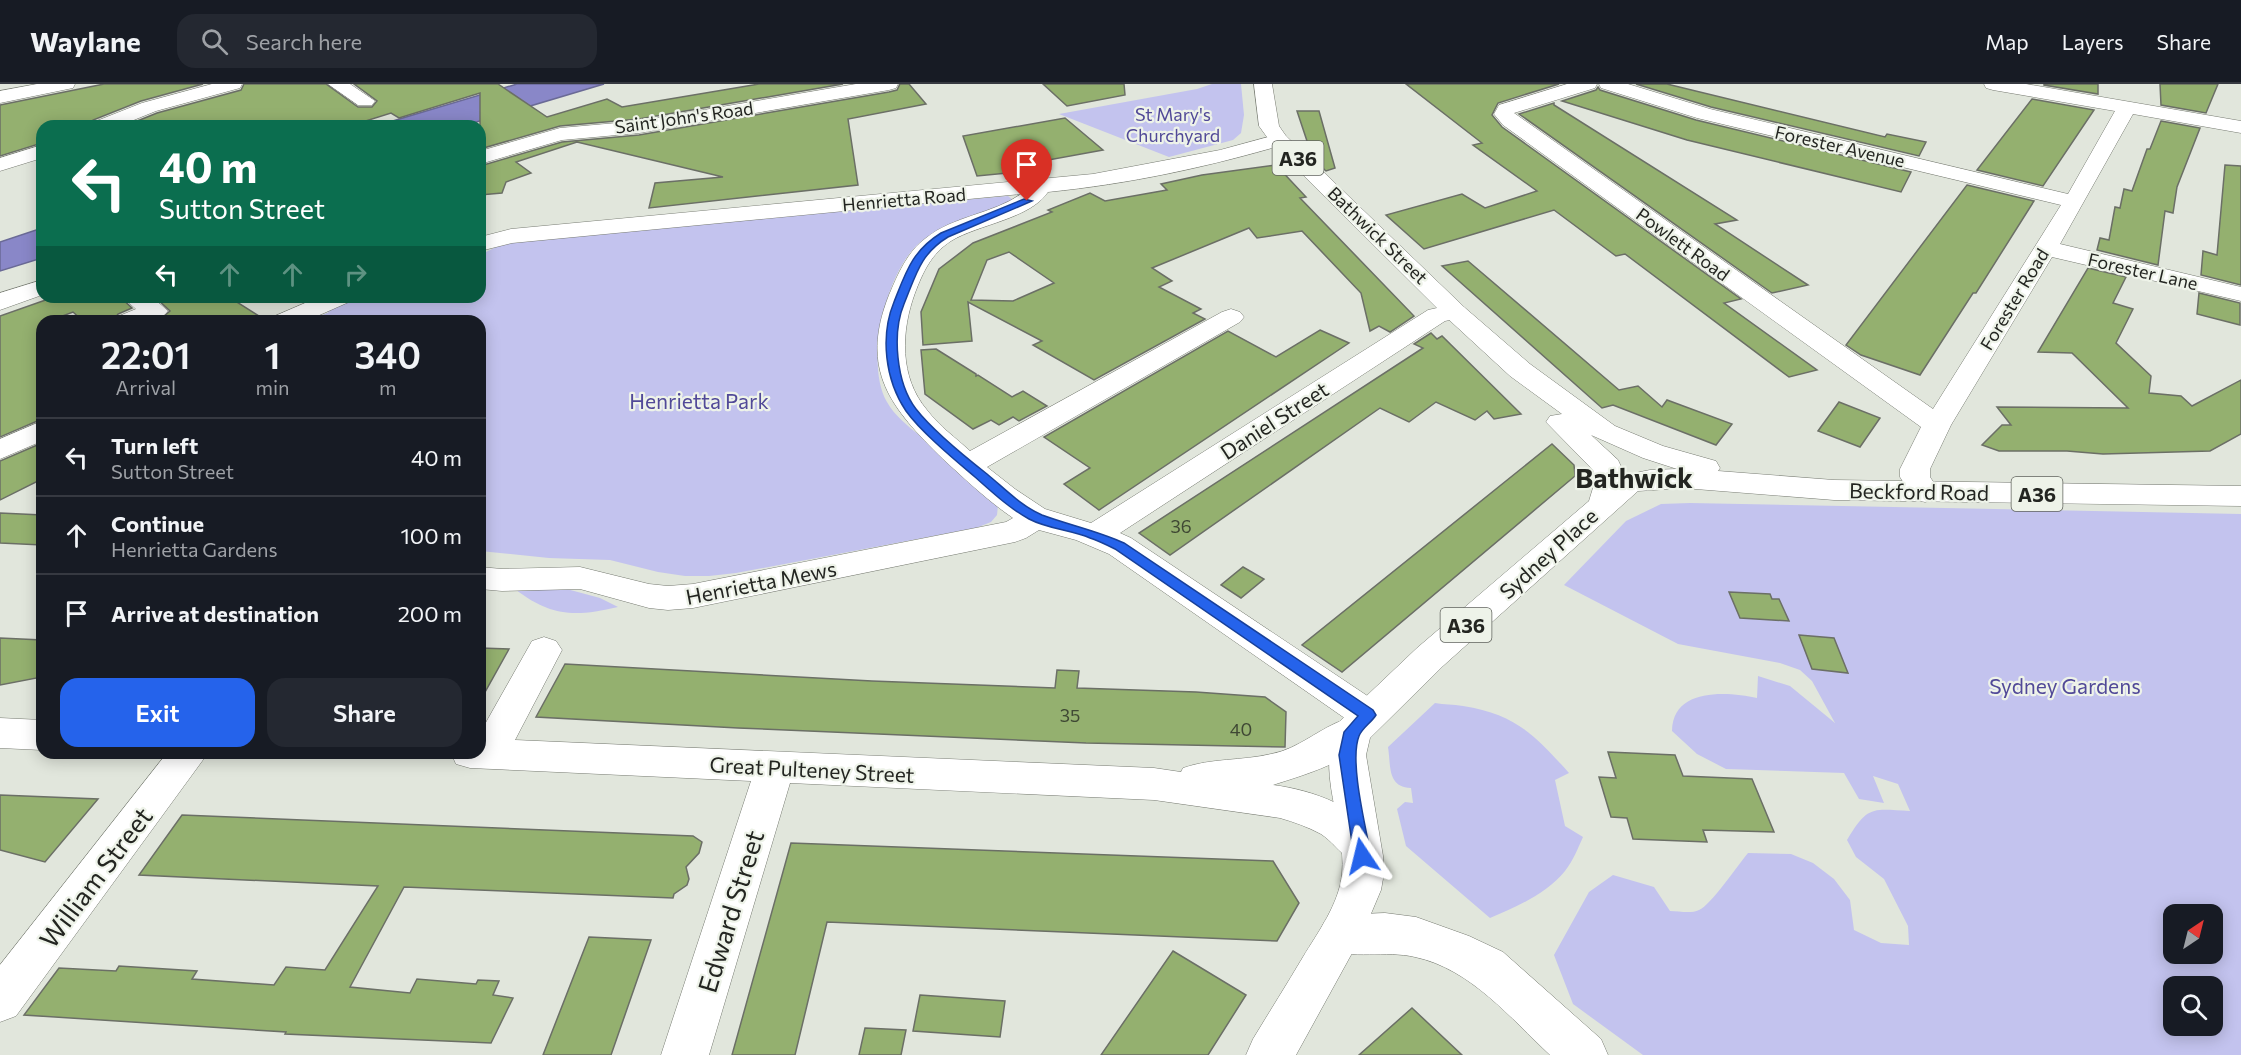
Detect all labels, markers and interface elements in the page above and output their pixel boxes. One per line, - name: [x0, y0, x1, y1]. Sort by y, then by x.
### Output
- search box: [177, 14, 597, 68]
- text: Waylane: [30, 24, 141, 58]
- icon: search: [198, 25, 231, 58]
- text: Search here: [246, 28, 362, 55]
- text: Map: [1985, 29, 2029, 54]
- text: Layers: [2062, 29, 2124, 54]
- text: Share: [2157, 29, 2211, 54]
- street label: Saint John's Road: [613, 96, 755, 138]
- park label: St Mary's Churchyard: [1126, 103, 1220, 146]
- street label: Forester Avenue: [1773, 120, 1907, 172]
- pin: [1001, 139, 1052, 201]
- text: 40 m: [159, 140, 257, 192]
- road number: A36: [1272, 141, 1324, 175]
- icon: left: [60, 144, 138, 222]
- icon: arrive: [1010, 148, 1043, 181]
- street label: Bathwick Street: [1323, 182, 1433, 288]
- street label: Henrietta Road: [841, 183, 967, 215]
- text: Sutton Street: [159, 192, 325, 225]
- street label: Powlett Road: [1632, 203, 1734, 285]
- street label: Forester Road: [1975, 244, 2053, 354]
- street label: Forester Lane: [2086, 248, 2200, 294]
- icon: left: [150, 258, 183, 291]
- icon: ahead: [213, 258, 246, 291]
- icon: ahead: [276, 258, 309, 291]
- icon: right: [339, 258, 372, 291]
- text: 22:01: [101, 332, 191, 376]
- text: 1: [265, 332, 281, 376]
- text: 340: [355, 332, 421, 376]
- text: Arrival: [115, 375, 176, 399]
- text: min: [255, 375, 290, 399]
- text: m: [379, 375, 396, 399]
- street label: Daniel Street: [1215, 376, 1333, 464]
- park label: Henrietta Park: [629, 388, 769, 413]
- text: Turn left: [111, 432, 198, 459]
- icon: left: [60, 441, 93, 474]
- text: 40 m: [411, 444, 462, 471]
- text: Sutton Street: [111, 459, 234, 483]
- district label: Bathwick: [1575, 461, 1693, 494]
- street label: Beckford Road: [1849, 477, 1989, 505]
- road number: A36: [2012, 477, 2062, 511]
- street label: Sydney Place: [1494, 502, 1602, 604]
- text: Continue: [111, 510, 204, 537]
- house number: 36: [1170, 515, 1192, 537]
- icon: ahead: [60, 519, 93, 552]
- text: 100 m: [400, 522, 462, 549]
- text: Henrietta Gardens: [111, 537, 278, 561]
- street label: Henrietta Mews: [684, 555, 838, 609]
- icon: arrive: [60, 597, 93, 630]
- text: Arrive at destination: [111, 600, 319, 627]
- text: 200 m: [398, 600, 462, 627]
- road number: A36: [1440, 608, 1492, 642]
- park label: Sydney Gardens: [1989, 673, 2141, 698]
- button: Exit: [60, 678, 255, 747]
- button: Share: [267, 678, 462, 747]
- house number: 35: [1060, 704, 1080, 726]
- house number: 40: [1230, 718, 1252, 740]
- street label: Great Pulteney Street: [709, 751, 915, 787]
- street label: William Street: [32, 801, 158, 953]
- position arrow: [1330, 824, 1394, 888]
- street label: Edward Street: [691, 826, 769, 996]
- north arrow: [2163, 904, 2223, 964]
- map controls: [2163, 904, 2223, 1036]
- button: search: [2163, 976, 2223, 1036]

